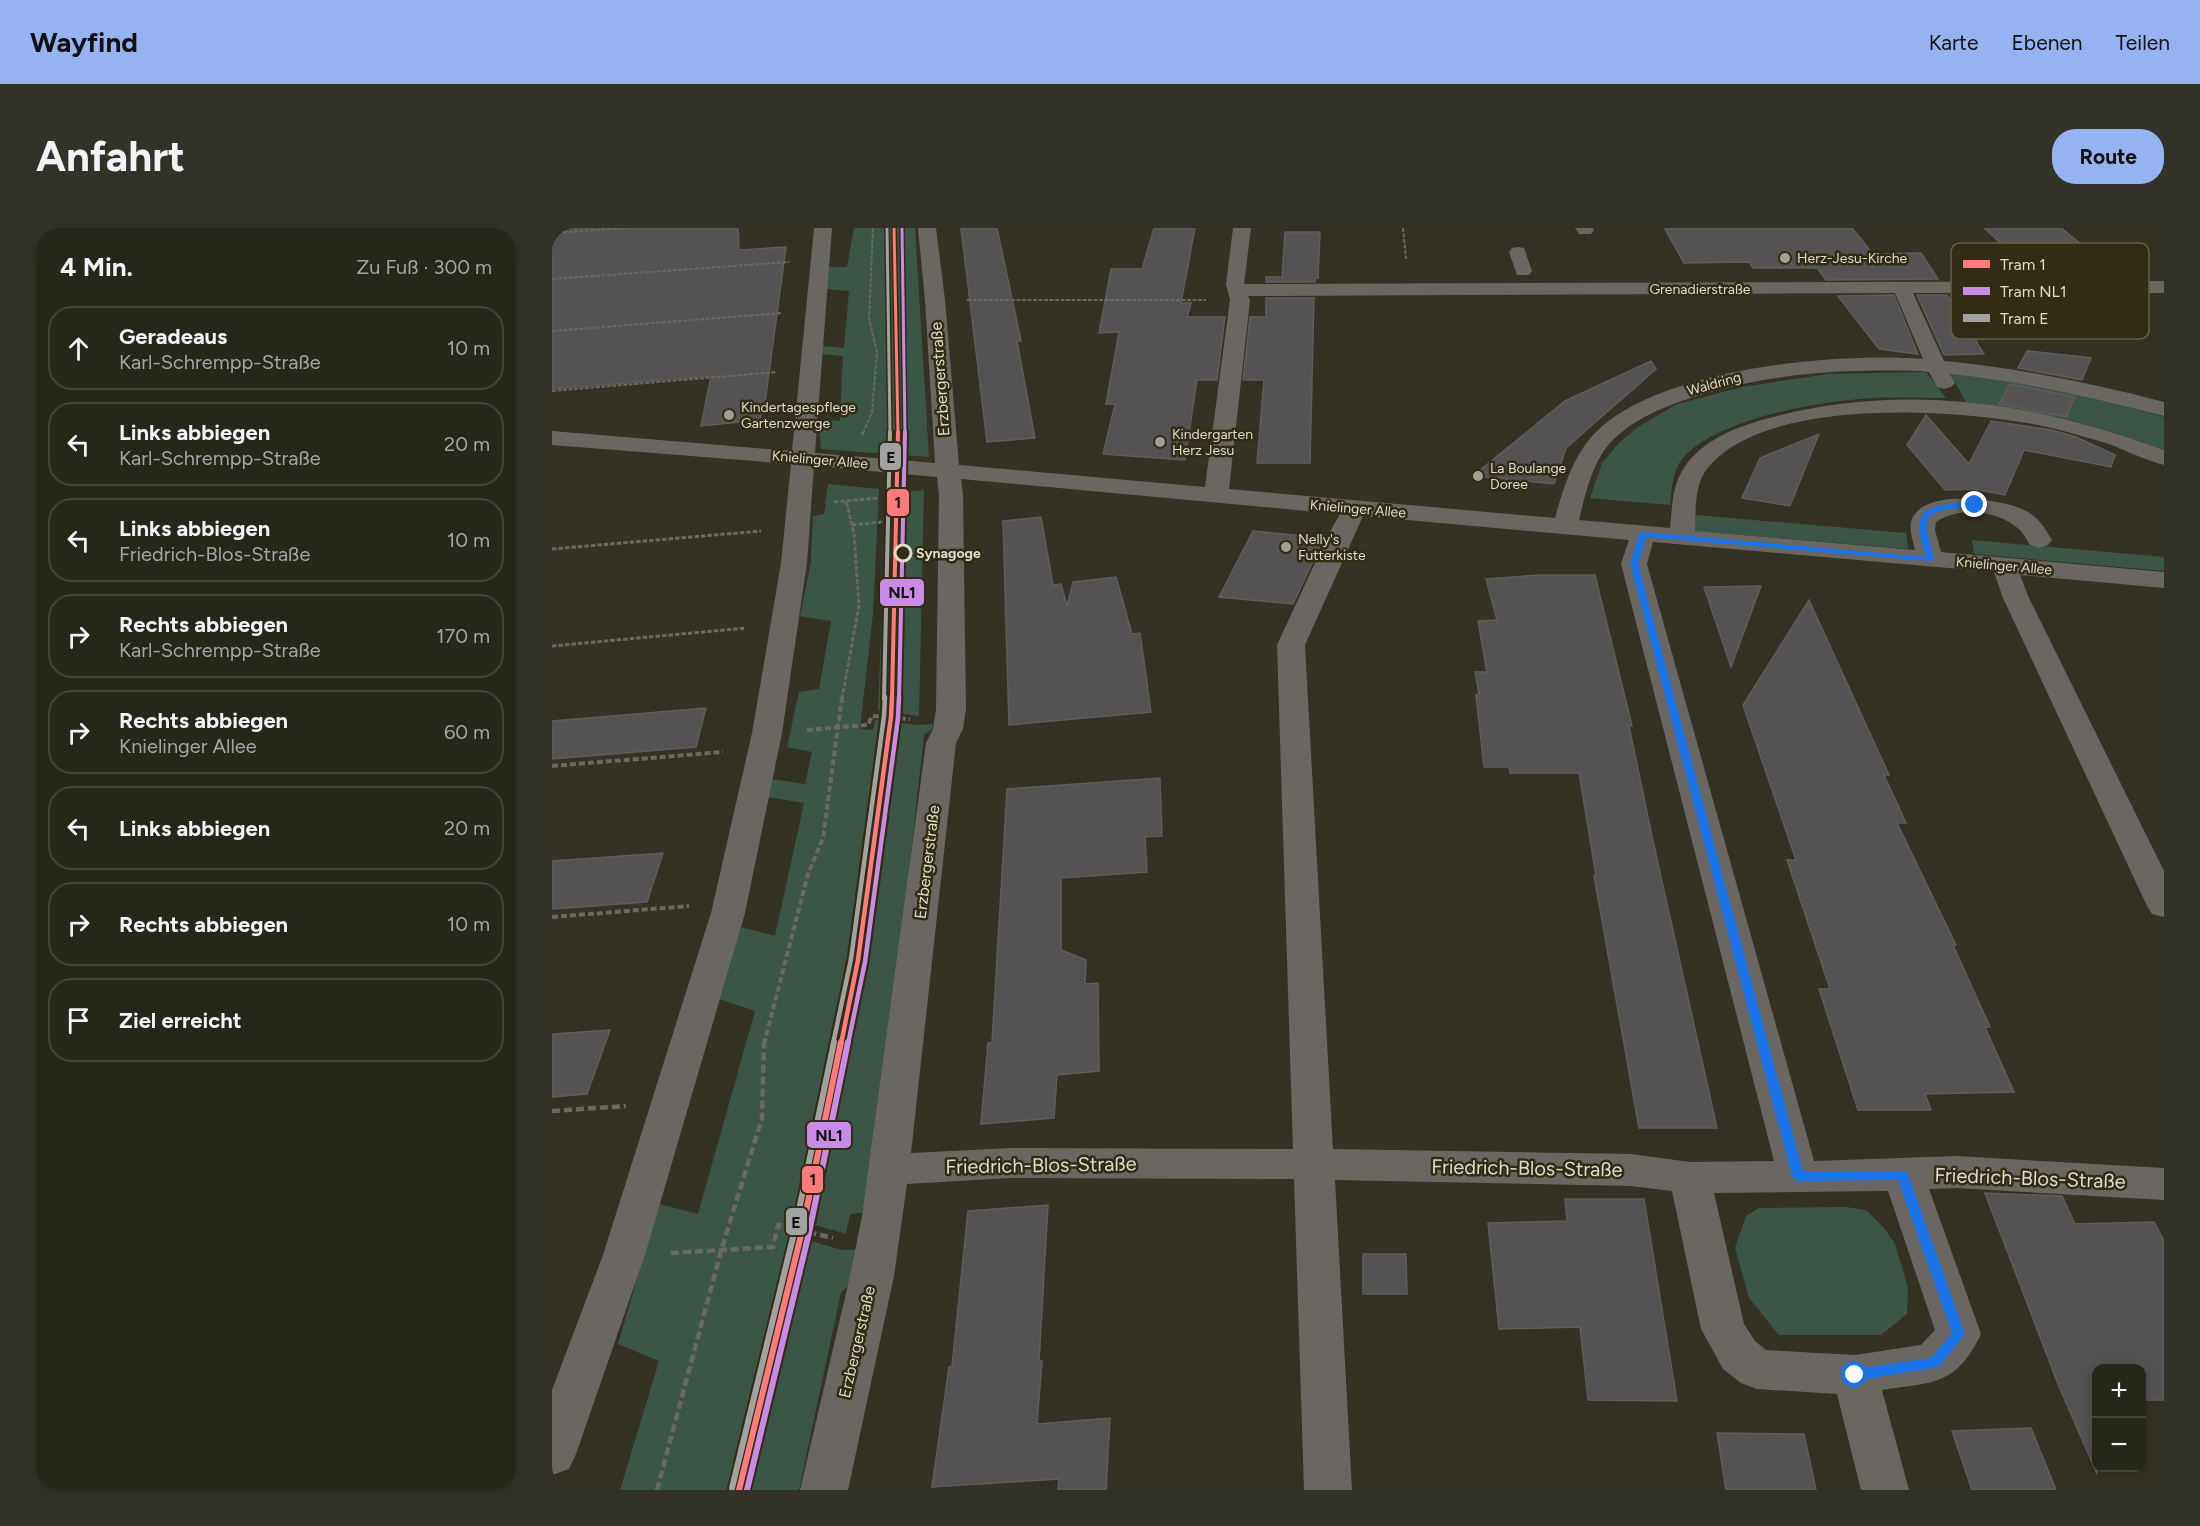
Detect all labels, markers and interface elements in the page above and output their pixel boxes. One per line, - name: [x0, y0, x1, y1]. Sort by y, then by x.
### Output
- text: Wayfind: [30, 25, 138, 59]
- text: Karte: [1929, 30, 1978, 55]
- text: Ebenen: [2011, 30, 2083, 55]
- text: Teilen: [2116, 30, 2170, 55]
- button: Route: [2052, 129, 2164, 184]
- text: Anfahrt: [36, 131, 185, 182]
- legend: [1951, 243, 2149, 339]
- place label: Herz-Jesu-Kirche: [1797, 250, 1908, 267]
- text: 4 Min.: [60, 251, 133, 283]
- marker: Herz-Jesu-Kirche: [1778, 251, 1792, 265]
- text: Zu Fuß · 300 m: [357, 255, 492, 279]
- text: Tram 1: [2000, 255, 2046, 274]
- street label: Grenadierstraße: [1649, 281, 1751, 298]
- text: Tram NL1: [2000, 282, 2067, 301]
- text: Tram E: [2000, 309, 2049, 328]
- street label: Erzbergerstraße: [927, 321, 953, 437]
- text: Geradeaus: [119, 323, 227, 350]
- icon: ahead: [62, 332, 95, 365]
- text: 10 m: [447, 336, 490, 360]
- text: Karl-Schrempp-Straße: [119, 350, 321, 374]
- street label: Waldring: [1685, 369, 1743, 399]
- place label: Kindertagespflege Gartenzwerge: [741, 399, 856, 432]
- marker: Kindertagespflege Gartenzwerge: [722, 408, 736, 422]
- text: Links abbiegen: [119, 419, 270, 446]
- place label: Kindergarten Herz Jesu: [1172, 426, 1253, 459]
- icon: left: [62, 428, 95, 461]
- text: 20 m: [444, 432, 490, 456]
- marker: Kindergarten Herz Jesu: [1153, 435, 1167, 449]
- line badge: E: [879, 442, 902, 471]
- text: Karl-Schrempp-Straße: [119, 446, 321, 470]
- street label: Knielinger Allee: [771, 447, 869, 473]
- text: E: [886, 448, 896, 467]
- place label: La Boulange Doree: [1490, 460, 1567, 493]
- marker: La Boulange Doree: [1471, 469, 1485, 483]
- line badge: 1: [886, 488, 910, 517]
- route end: [1961, 491, 1987, 517]
- text: 1: [895, 493, 901, 512]
- street label: Knielinger Allee: [1309, 496, 1407, 522]
- text: Links abbiegen: [119, 515, 270, 542]
- icon: left: [62, 524, 95, 557]
- text: 10 m: [447, 528, 490, 552]
- place label: Nelly's Futterkiste: [1298, 531, 1366, 564]
- marker: Nelly's Futterkiste: [1279, 540, 1293, 554]
- text: Friedrich-Blos-Straße: [119, 542, 310, 566]
- marker: Synagoge: [894, 544, 912, 562]
- place label: Synagoge: [916, 545, 981, 562]
- street label: Knielinger Allee: [1955, 553, 2053, 579]
- line badge: NL1: [879, 578, 925, 607]
- text: NL1: [888, 583, 916, 602]
- text: Rechts abbiegen: [119, 611, 288, 638]
- icon: right: [62, 620, 95, 653]
- text: 170 m: [436, 624, 490, 648]
- text: Karl-Schrempp-Straße: [119, 638, 321, 662]
- text: Rechts abbiegen: [119, 707, 288, 734]
- icon: right: [62, 716, 95, 749]
- text: 60 m: [444, 720, 490, 744]
- text: Knielinger Allee: [119, 734, 257, 758]
- street label: Erzbergerstraße: [911, 804, 943, 920]
- icon: left: [62, 812, 95, 845]
- text: Links abbiegen: [119, 815, 270, 842]
- text: 20 m: [444, 816, 490, 840]
- icon: right: [62, 908, 95, 941]
- text: Rechts abbiegen: [119, 911, 288, 938]
- text: 10 m: [447, 912, 490, 936]
- icon: arrive: [62, 1004, 95, 1037]
- text: Ziel erreicht: [119, 1007, 242, 1034]
- line badge: NL1: [806, 1121, 852, 1149]
- text: NL1: [815, 1126, 843, 1145]
- street label: Friedrich-Blos-Straße: [945, 1151, 1137, 1179]
- street label: Friedrich-Blos-Straße: [1431, 1154, 1623, 1182]
- street label: Friedrich-Blos-Straße: [1934, 1163, 2126, 1193]
- line badge: 1: [801, 1165, 824, 1194]
- text: 1: [810, 1170, 816, 1189]
- line badge: E: [785, 1207, 808, 1236]
- text: E: [791, 1213, 801, 1232]
- street label: Erzbergerstraße: [835, 1284, 879, 1400]
- route start: [1841, 1361, 1867, 1387]
- map controls: [2092, 1364, 2146, 1472]
- button: +: [2092, 1364, 2146, 1418]
- button: −: [2092, 1418, 2146, 1472]

